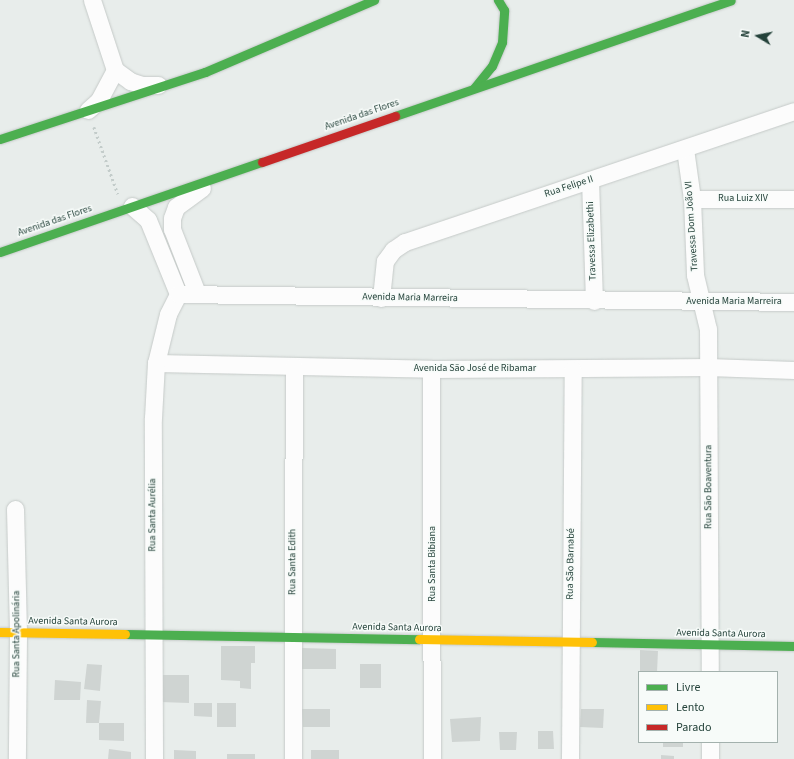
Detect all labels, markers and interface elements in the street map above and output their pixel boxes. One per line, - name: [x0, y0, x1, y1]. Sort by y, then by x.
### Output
- north arrow: [738, 16, 778, 56]
- text: N: [738, 29, 754, 39]
- street label: Avenida das Flores: [323, 97, 401, 133]
- street label: Rua Felipe II: [543, 173, 595, 201]
- street label: Travessa Dom João VI: [683, 181, 701, 271]
- street label: Rua Luiz XIV: [718, 193, 768, 205]
- street label: Travessa Elizabethi: [585, 201, 599, 281]
- street label: Avenida das Flores: [16, 203, 94, 239]
- street label: Avenida Maria Marreira: [362, 291, 458, 305]
- street label: Avenida Maria Marreira: [686, 296, 782, 308]
- street label: Avenida São José de Ribamar: [414, 363, 536, 375]
- street label: Rua São Boaventura: [703, 445, 715, 529]
- street label: Rua Santa Aurélia: [147, 478, 159, 552]
- street label: Rua Santa Bibiana: [427, 526, 439, 602]
- street label: Rua São Barnabé: [564, 528, 578, 600]
- street label: Rua Santa Edith: [287, 529, 299, 595]
- street label: Rua Santa Apolinária: [11, 590, 23, 678]
- street label: Avenida Santa Aurora: [28, 615, 118, 629]
- street label: Avenida Santa Aurora: [352, 621, 442, 635]
- street label: Avenida Santa Aurora: [676, 627, 766, 641]
- legend: [638, 671, 778, 743]
- text: Livre: [676, 679, 700, 696]
- text: Lento: [676, 699, 705, 716]
- text: Parado: [676, 719, 711, 736]

